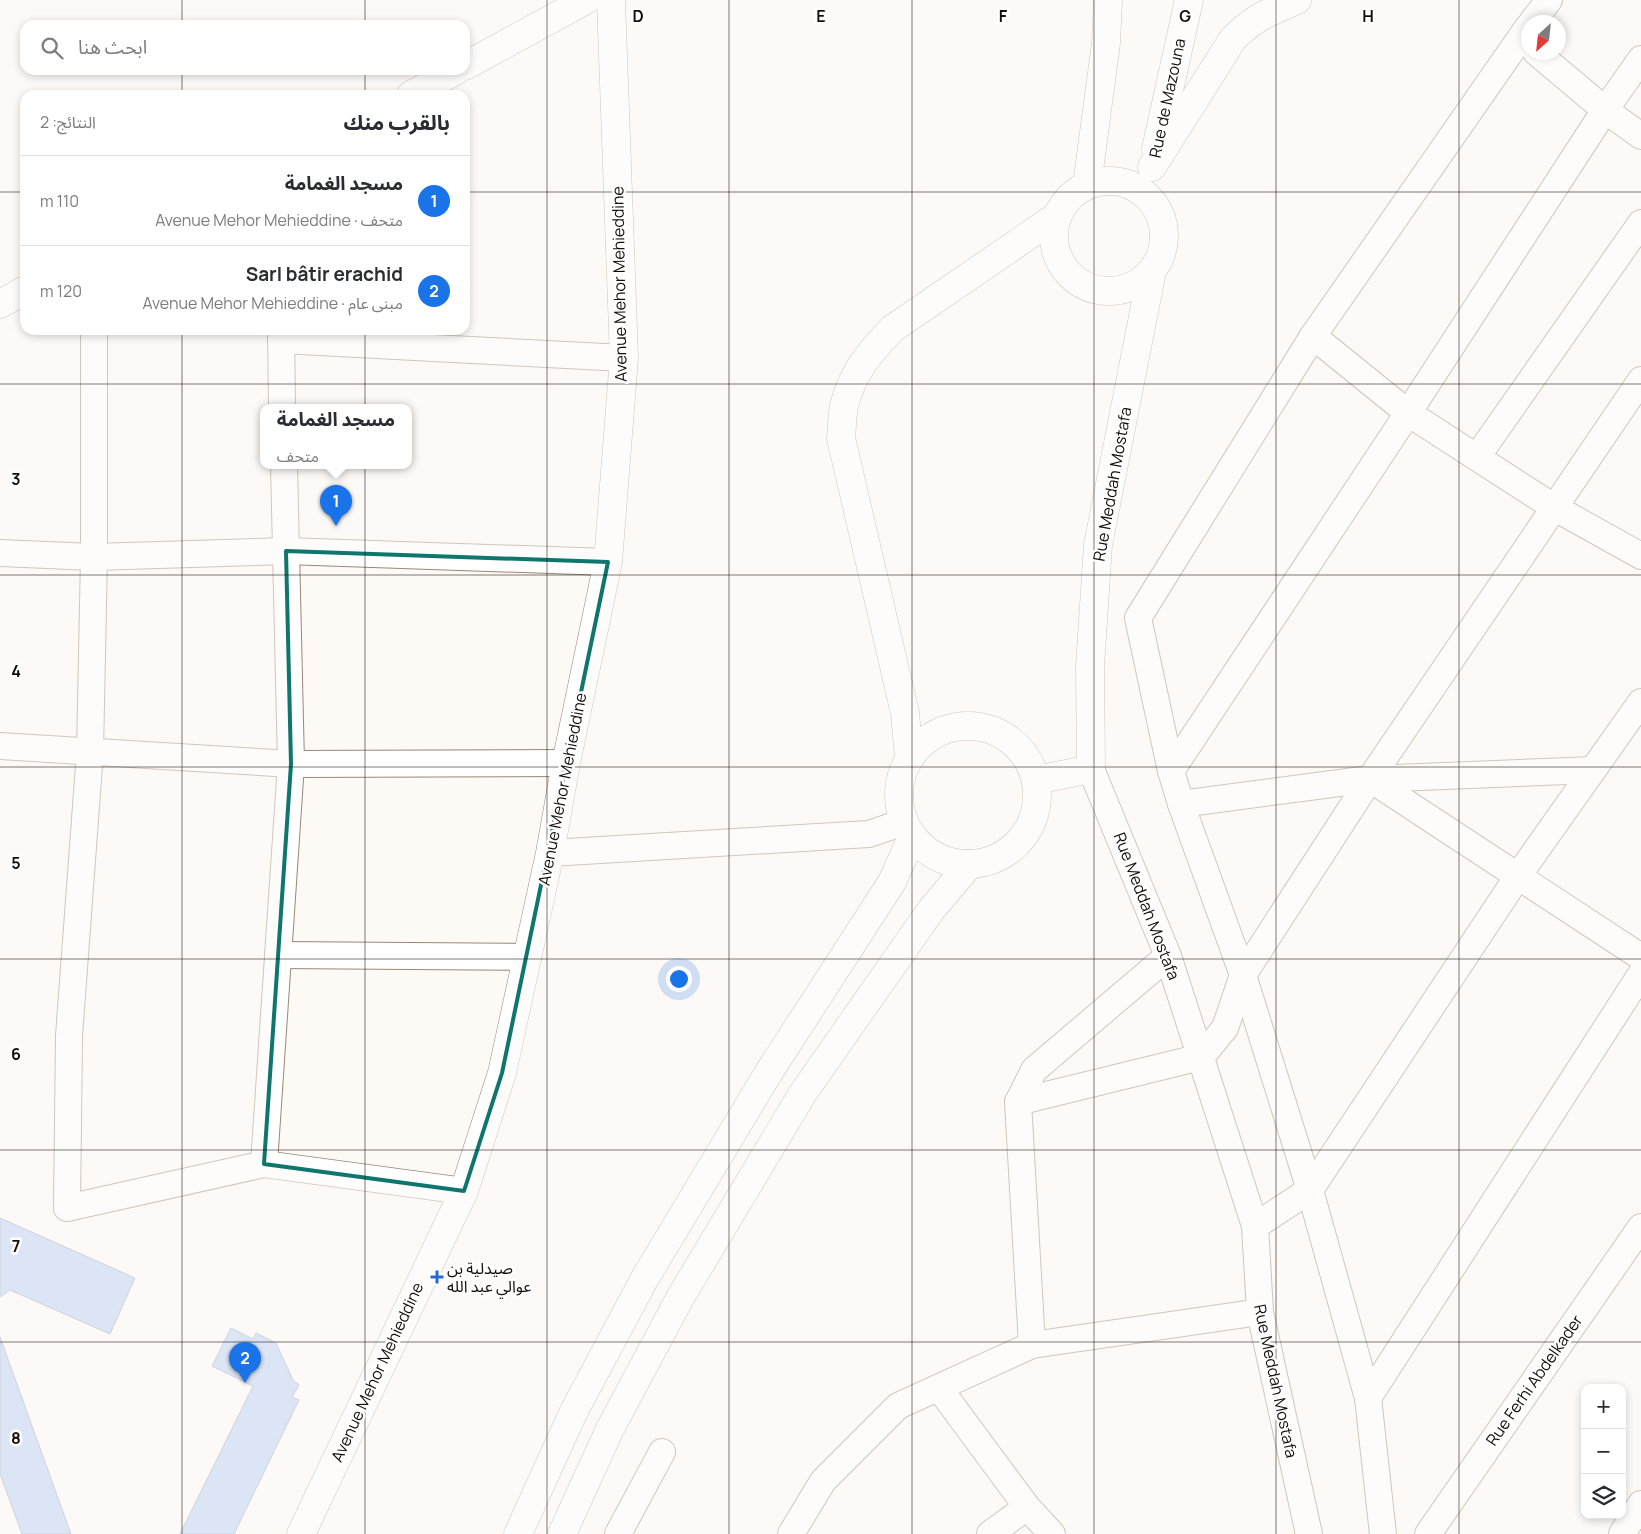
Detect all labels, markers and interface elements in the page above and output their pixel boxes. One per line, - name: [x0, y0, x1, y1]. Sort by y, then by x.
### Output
- text: D: [632, 5, 644, 27]
- text: E: [816, 5, 826, 27]
- text: F: [999, 5, 1008, 27]
- text: G: [1179, 5, 1191, 27]
- text: H: [1362, 5, 1374, 27]
- north arrow: [1521, 15, 1566, 60]
- search box: [20, 20, 470, 75]
- icon: search: [38, 34, 66, 62]
- text: ابحث هنا: [78, 34, 147, 60]
- street label: Rue de Mazouna: [1144, 36, 1190, 160]
- text: بالقرب منك: [343, 108, 450, 136]
- text: النتائج: 2: [40, 111, 96, 133]
- text: مسجد الغمامة: [285, 170, 403, 196]
- street label: Avenue Mehor Mehieddine: [606, 186, 632, 382]
- text: 110 m: [40, 190, 79, 212]
- text: 1: [431, 190, 438, 212]
- text: متحف · Avenue Mehor Mehieddine: [155, 209, 403, 231]
- text: Sarl bâtir erachid: [246, 261, 403, 287]
- text: 120 m: [40, 280, 82, 302]
- text: 2: [429, 280, 439, 302]
- text: مبنى عام · Avenue Mehor Mehieddine: [143, 292, 403, 314]
- popup: [260, 404, 412, 469]
- street label: Rue Meddah Mostafa: [1088, 405, 1136, 563]
- text: مسجد الغمامة: [277, 406, 395, 432]
- text: متحف: [277, 445, 319, 467]
- text: 3: [11, 468, 21, 490]
- pin: 1: [320, 485, 352, 526]
- text: 4: [11, 660, 21, 682]
- street label: Avenue Mehor Mehieddine: [533, 691, 591, 887]
- street label: Rue Meddah Mostafa: [1109, 829, 1185, 983]
- text: 5: [11, 852, 21, 874]
- your location: [666, 966, 692, 992]
- text: 6: [11, 1043, 21, 1065]
- text: 7: [12, 1235, 20, 1257]
- place label: صيدلية بن عوالي عبد الله: [447, 1257, 531, 1299]
- marker: صيدلية بن عوالي عبد الله: [431, 1271, 443, 1283]
- street label: Avenue Mehor Mehieddine: [326, 1279, 428, 1465]
- street label: Rue Meddah Mostafa: [1249, 1302, 1303, 1460]
- street label: Rue Ferhi Abdelkader: [1481, 1310, 1588, 1450]
- pin: 2: [229, 1342, 261, 1383]
- map controls: [1581, 1384, 1626, 1519]
- button: +: [1581, 1384, 1626, 1429]
- text: 8: [11, 1427, 21, 1449]
- button: −: [1581, 1429, 1626, 1474]
- button: layers: [1581, 1474, 1626, 1519]

